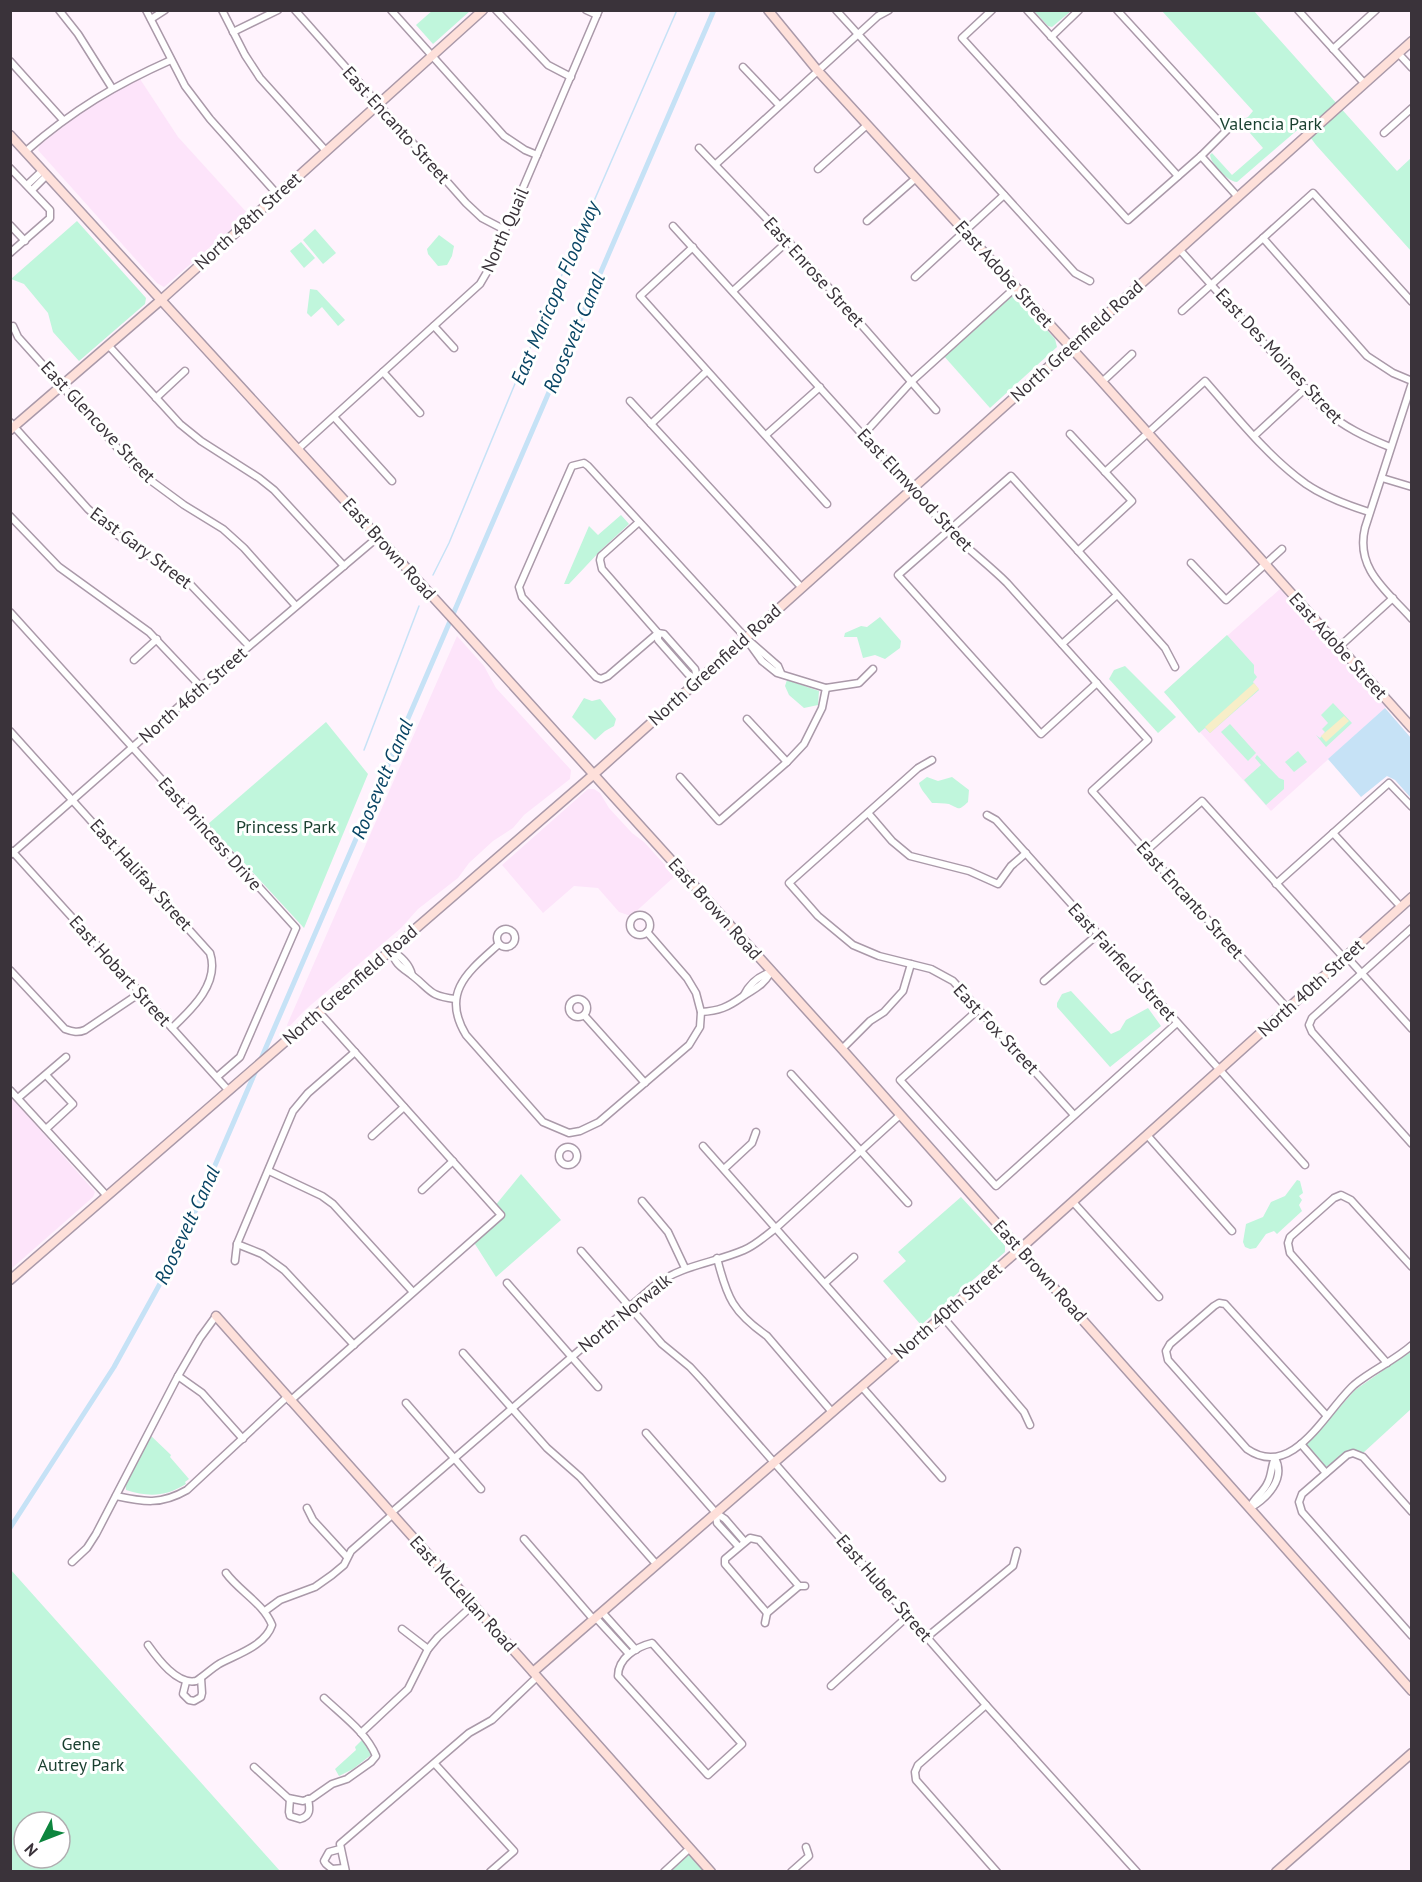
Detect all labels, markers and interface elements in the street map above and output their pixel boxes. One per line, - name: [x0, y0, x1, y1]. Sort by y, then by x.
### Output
- street label: East Encanto Street: [338, 61, 455, 188]
- park label: Valencia Park: [1219, 112, 1323, 135]
- street label: North 48th Street: [190, 167, 306, 275]
- street label: North Quail: [476, 183, 534, 276]
- water label: East Maricopa Floodway: [505, 196, 606, 389]
- street label: East Enrose Street: [759, 212, 870, 331]
- street label: East Adobe Street: [950, 215, 1058, 332]
- water label: Roosevelt Canal: [537, 269, 611, 397]
- street label: North Greenfield Road: [1005, 275, 1148, 406]
- street label: East Des Moines Street: [1211, 283, 1348, 428]
- street label: East Glencove Street: [36, 356, 161, 487]
- street label: East Elmwood Street: [853, 424, 978, 556]
- street label: East Brown Road: [338, 493, 441, 604]
- street label: East Gary Street: [86, 502, 197, 593]
- street label: East Adobe Street: [1284, 587, 1392, 704]
- street label: North Greenfield Road: [643, 599, 786, 730]
- street label: North 46th Street: [134, 641, 251, 748]
- water label: Roosevelt Canal: [345, 715, 419, 843]
- street label: East Princess Drive: [154, 772, 267, 895]
- street label: East Halifax Street: [85, 814, 198, 935]
- park label: Princess Park: [236, 815, 336, 838]
- street label: East Encanto Street: [1132, 836, 1249, 963]
- street label: East Brown Road: [664, 853, 767, 964]
- street label: East Fairfield Street: [1063, 898, 1181, 1025]
- street label: East Hobart Street: [65, 911, 176, 1031]
- street label: North Greenfield Road: [278, 920, 422, 1049]
- street label: North 40th Street: [1253, 934, 1369, 1042]
- street label: East Fox Street: [949, 979, 1044, 1079]
- water label: Roosevelt Canal: [148, 1161, 226, 1288]
- street label: East Brown Road: [989, 1215, 1092, 1326]
- street label: North 40th Street: [889, 1257, 1006, 1364]
- street label: North Norwalk: [574, 1268, 676, 1357]
- street label: East Huber Street: [832, 1529, 937, 1646]
- street label: East McLellan Road: [405, 1531, 522, 1657]
- park label: Gene Autrey Park: [38, 1732, 125, 1776]
- north arrow: [12, 1810, 72, 1870]
- text: N: [20, 1839, 42, 1861]

